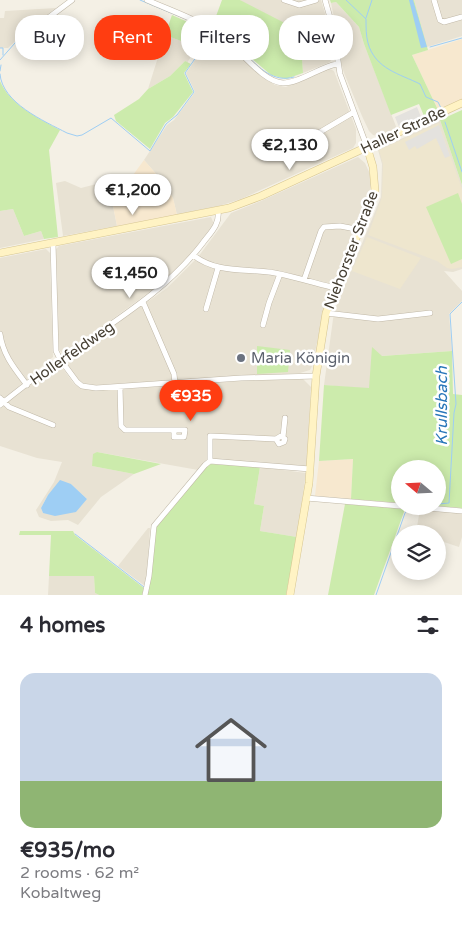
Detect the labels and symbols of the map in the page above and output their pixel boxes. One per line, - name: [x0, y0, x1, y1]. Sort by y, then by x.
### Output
- street label: Haller Straße: [358, 102, 448, 158]
- pin: €2,130: [249, 128, 331, 171]
- pin: €1,200: [92, 174, 174, 216]
- street label: Niehorster Straße: [320, 188, 382, 312]
- pin: €1,450: [89, 256, 171, 299]
- street label: Hollerfeldweg: [26, 317, 118, 389]
- place label: Maria Königin: [251, 349, 350, 367]
- marker: Maria Königin: [235, 352, 247, 364]
- water label: Krullsbach: [432, 365, 452, 446]
- pin: €935: [161, 380, 221, 422]
- north arrow: [391, 460, 446, 515]

